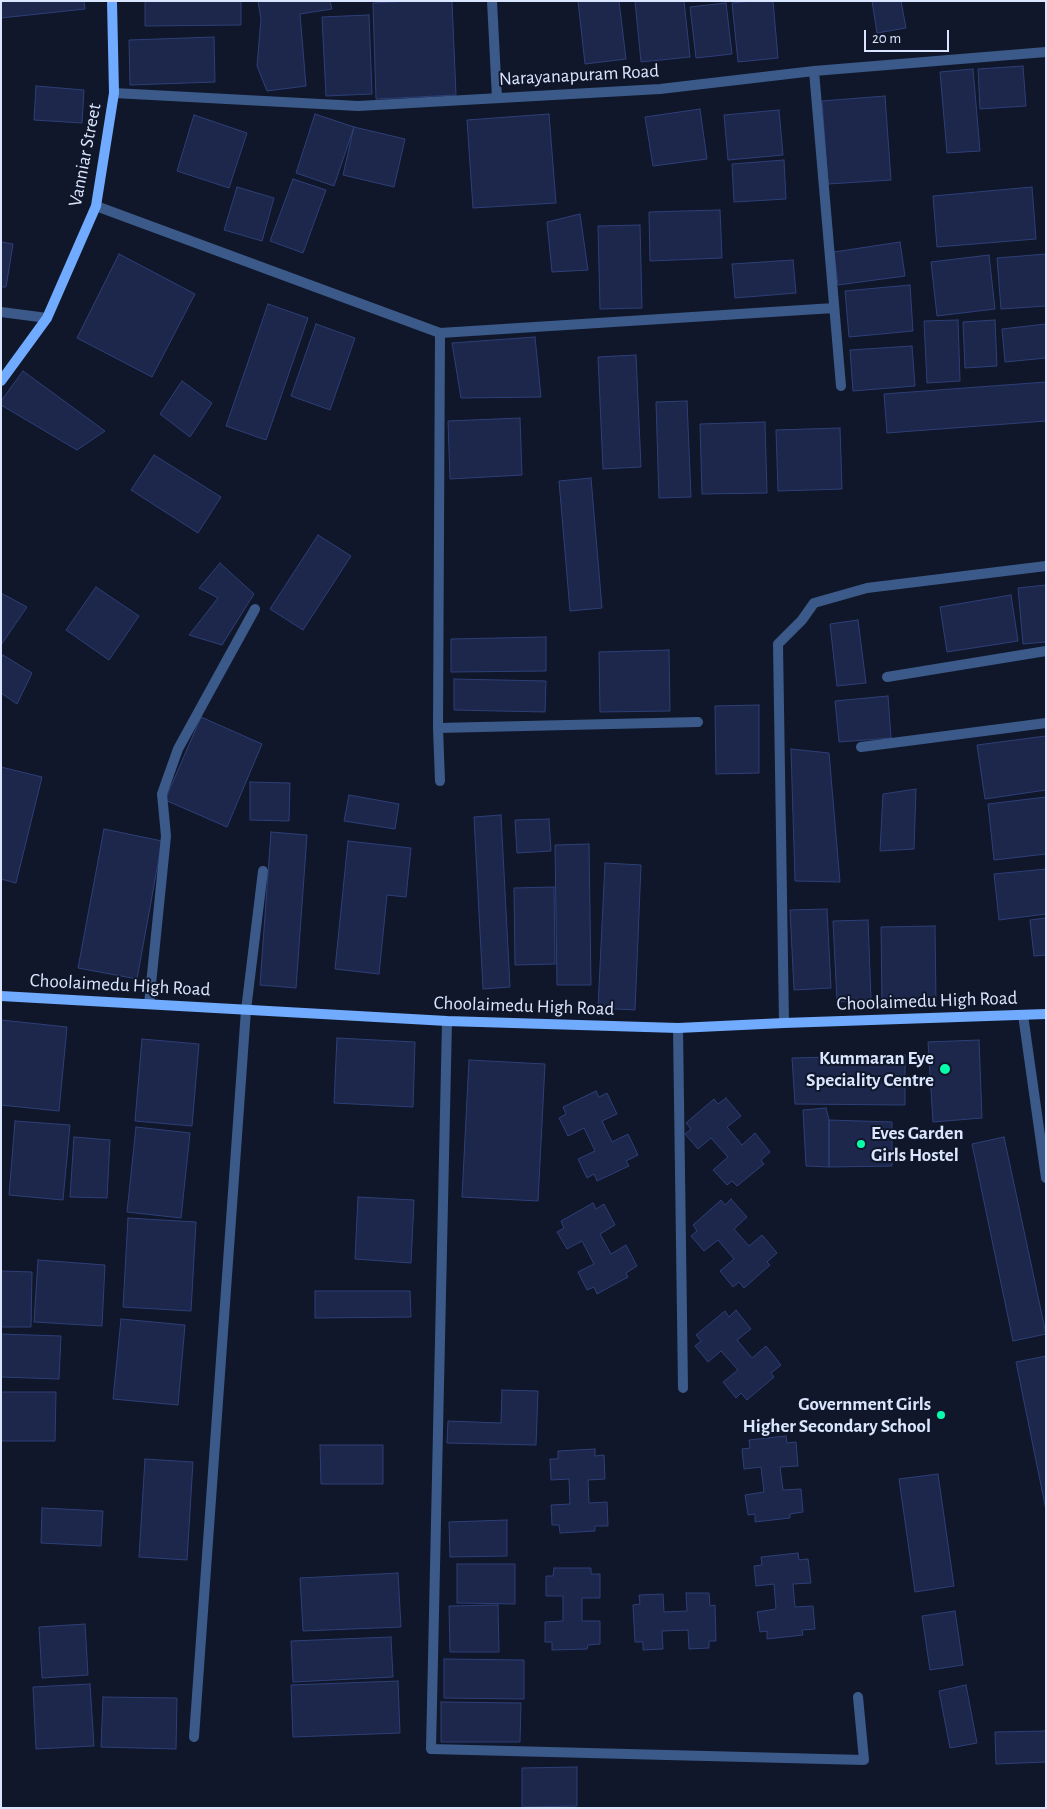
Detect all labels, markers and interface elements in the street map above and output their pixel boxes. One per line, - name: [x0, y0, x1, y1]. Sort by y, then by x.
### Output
- scale bar: [867, 20, 952, 52]
- text: 20 m: [872, 31, 901, 46]
- street label: Narayanapuram Road: [498, 59, 660, 91]
- street label: Vanniar Street: [64, 101, 106, 209]
- street label: Choolaimedu High Road: [29, 969, 211, 1001]
- street label: Choolaimedu High Road: [836, 986, 1018, 1016]
- street label: Choolaimedu High Road: [433, 991, 615, 1021]
- place label: Kummaran Eye Speciality Centre: [806, 1047, 934, 1091]
- marker: Kummaran Eye Speciality Centre: [938, 1062, 952, 1076]
- place label: Eves Garden Girls Hostel: [871, 1122, 963, 1166]
- marker: Eves Garden Girls Hostel: [855, 1138, 867, 1150]
- place label: Government Girls Higher Secondary School: [743, 1393, 931, 1437]
- marker: Government Girls Higher Secondary School: [935, 1409, 947, 1421]

